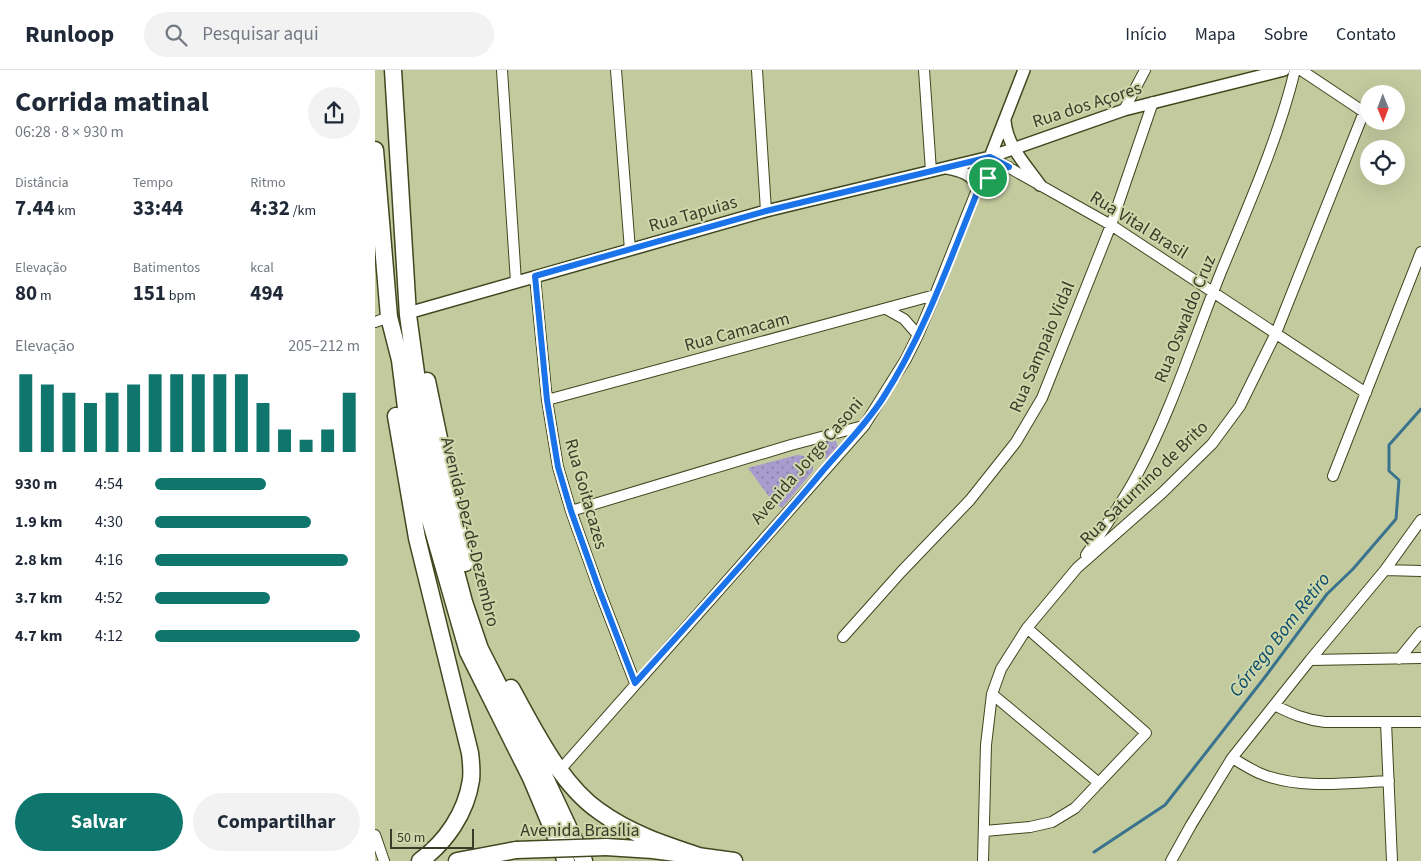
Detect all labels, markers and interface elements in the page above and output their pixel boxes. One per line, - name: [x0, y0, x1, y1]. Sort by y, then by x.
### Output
- search box: [144, 12, 494, 57]
- text: Runloop: [25, 17, 114, 52]
- icon: search: [162, 21, 190, 49]
- text: Pesquisar aqui: [202, 21, 319, 48]
- text: Início: [1125, 22, 1167, 47]
- text: Mapa: [1195, 22, 1236, 47]
- text: Sobre: [1264, 22, 1308, 47]
- text: Contato: [1336, 22, 1396, 47]
- street label: Rua dos Açores: [1029, 76, 1145, 134]
- text: Corrida matinal: [15, 82, 209, 122]
- north arrow: [1360, 85, 1405, 130]
- map controls: [1360, 85, 1405, 185]
- button: share: [308, 87, 360, 139]
- text: 06:28 · 8 × 930 m: [15, 121, 124, 143]
- button: locate: [1360, 140, 1405, 185]
- pin: [967, 157, 1009, 199]
- icon: arrive: [974, 164, 1002, 192]
- text: Distância: [15, 173, 69, 193]
- text: Tempo: [133, 173, 173, 193]
- text: Ritmo: [250, 173, 286, 193]
- street label: Rua Vital Brasil: [1085, 185, 1193, 265]
- street label: Rua Tapuias: [646, 189, 740, 239]
- text: 7.44: [15, 193, 55, 223]
- text: 33:44: [133, 193, 183, 223]
- text: 4:32: [250, 193, 290, 223]
- text: km: [55, 201, 76, 221]
- text: /km: [290, 201, 316, 221]
- street label: Rua Oswaldo Cruz: [1148, 251, 1222, 387]
- text: Elevação: [15, 258, 67, 278]
- text: Batimentos: [133, 258, 200, 278]
- text: kcal: [250, 258, 274, 278]
- text: 80: [15, 278, 37, 308]
- text: 151: [133, 278, 166, 308]
- text: 494: [250, 278, 284, 308]
- street label: Rua Sampaio Vidal: [1003, 278, 1081, 416]
- text: m: [37, 286, 52, 306]
- text: bpm: [166, 286, 196, 306]
- street label: Rua Camacam: [682, 306, 792, 358]
- text: Elevação: [15, 335, 75, 357]
- text: 205–212 m: [288, 335, 360, 357]
- street label: Avenida Jorge Casoni: [745, 392, 869, 530]
- street label: Rua Saturnino de Brito: [1074, 415, 1214, 551]
- street label: Avenida Dez de Dezembro: [434, 435, 506, 629]
- street label: Rua Goitacazes: [558, 436, 614, 552]
- text: 930 m: [15, 473, 57, 495]
- text: 4:54: [95, 473, 123, 495]
- text: 1.9 km: [15, 511, 62, 533]
- text: 4:30: [95, 511, 123, 533]
- text: 2.8 km: [15, 549, 62, 571]
- text: 4:16: [95, 549, 123, 571]
- water label: Córrego Bom Retiro: [1223, 567, 1337, 703]
- text: 3.7 km: [15, 587, 62, 609]
- text: 4:52: [95, 587, 123, 609]
- text: 4.7 km: [15, 625, 62, 647]
- text: 4:12: [95, 625, 123, 647]
- button: Salvar: [15, 793, 183, 851]
- button: Compartilhar: [193, 793, 360, 851]
- street label: Avenida Brasília: [520, 818, 640, 843]
- scale bar: [390, 826, 474, 849]
- text: 50 m: [397, 828, 425, 848]

